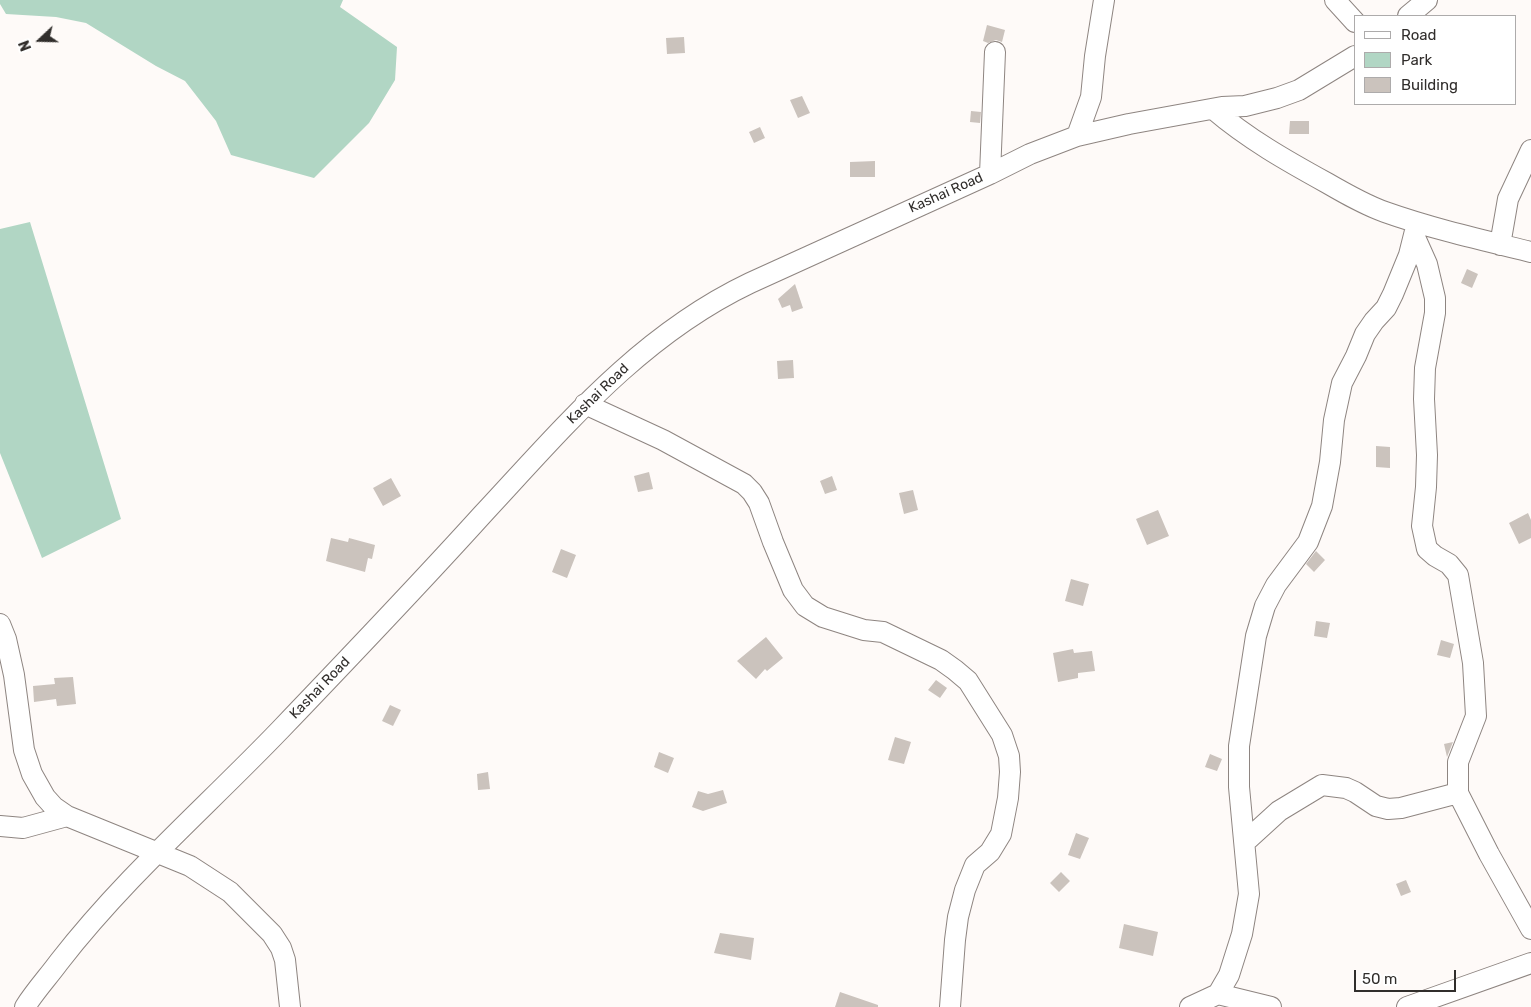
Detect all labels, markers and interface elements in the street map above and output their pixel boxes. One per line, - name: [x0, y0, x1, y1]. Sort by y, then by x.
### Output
- north arrow: [15, 15, 65, 65]
- legend: [1354, 15, 1516, 105]
- text: Road: [1401, 26, 1437, 44]
- text: N: [16, 38, 35, 53]
- text: Park: [1401, 51, 1432, 69]
- text: Building: [1401, 76, 1458, 94]
- street label: Kashai Road: [906, 169, 986, 217]
- street label: Kashai Road: [564, 360, 632, 428]
- street label: Kashai Road: [286, 654, 354, 722]
- scale bar: [1356, 960, 1458, 992]
- text: 50 m: [1362, 970, 1397, 988]

